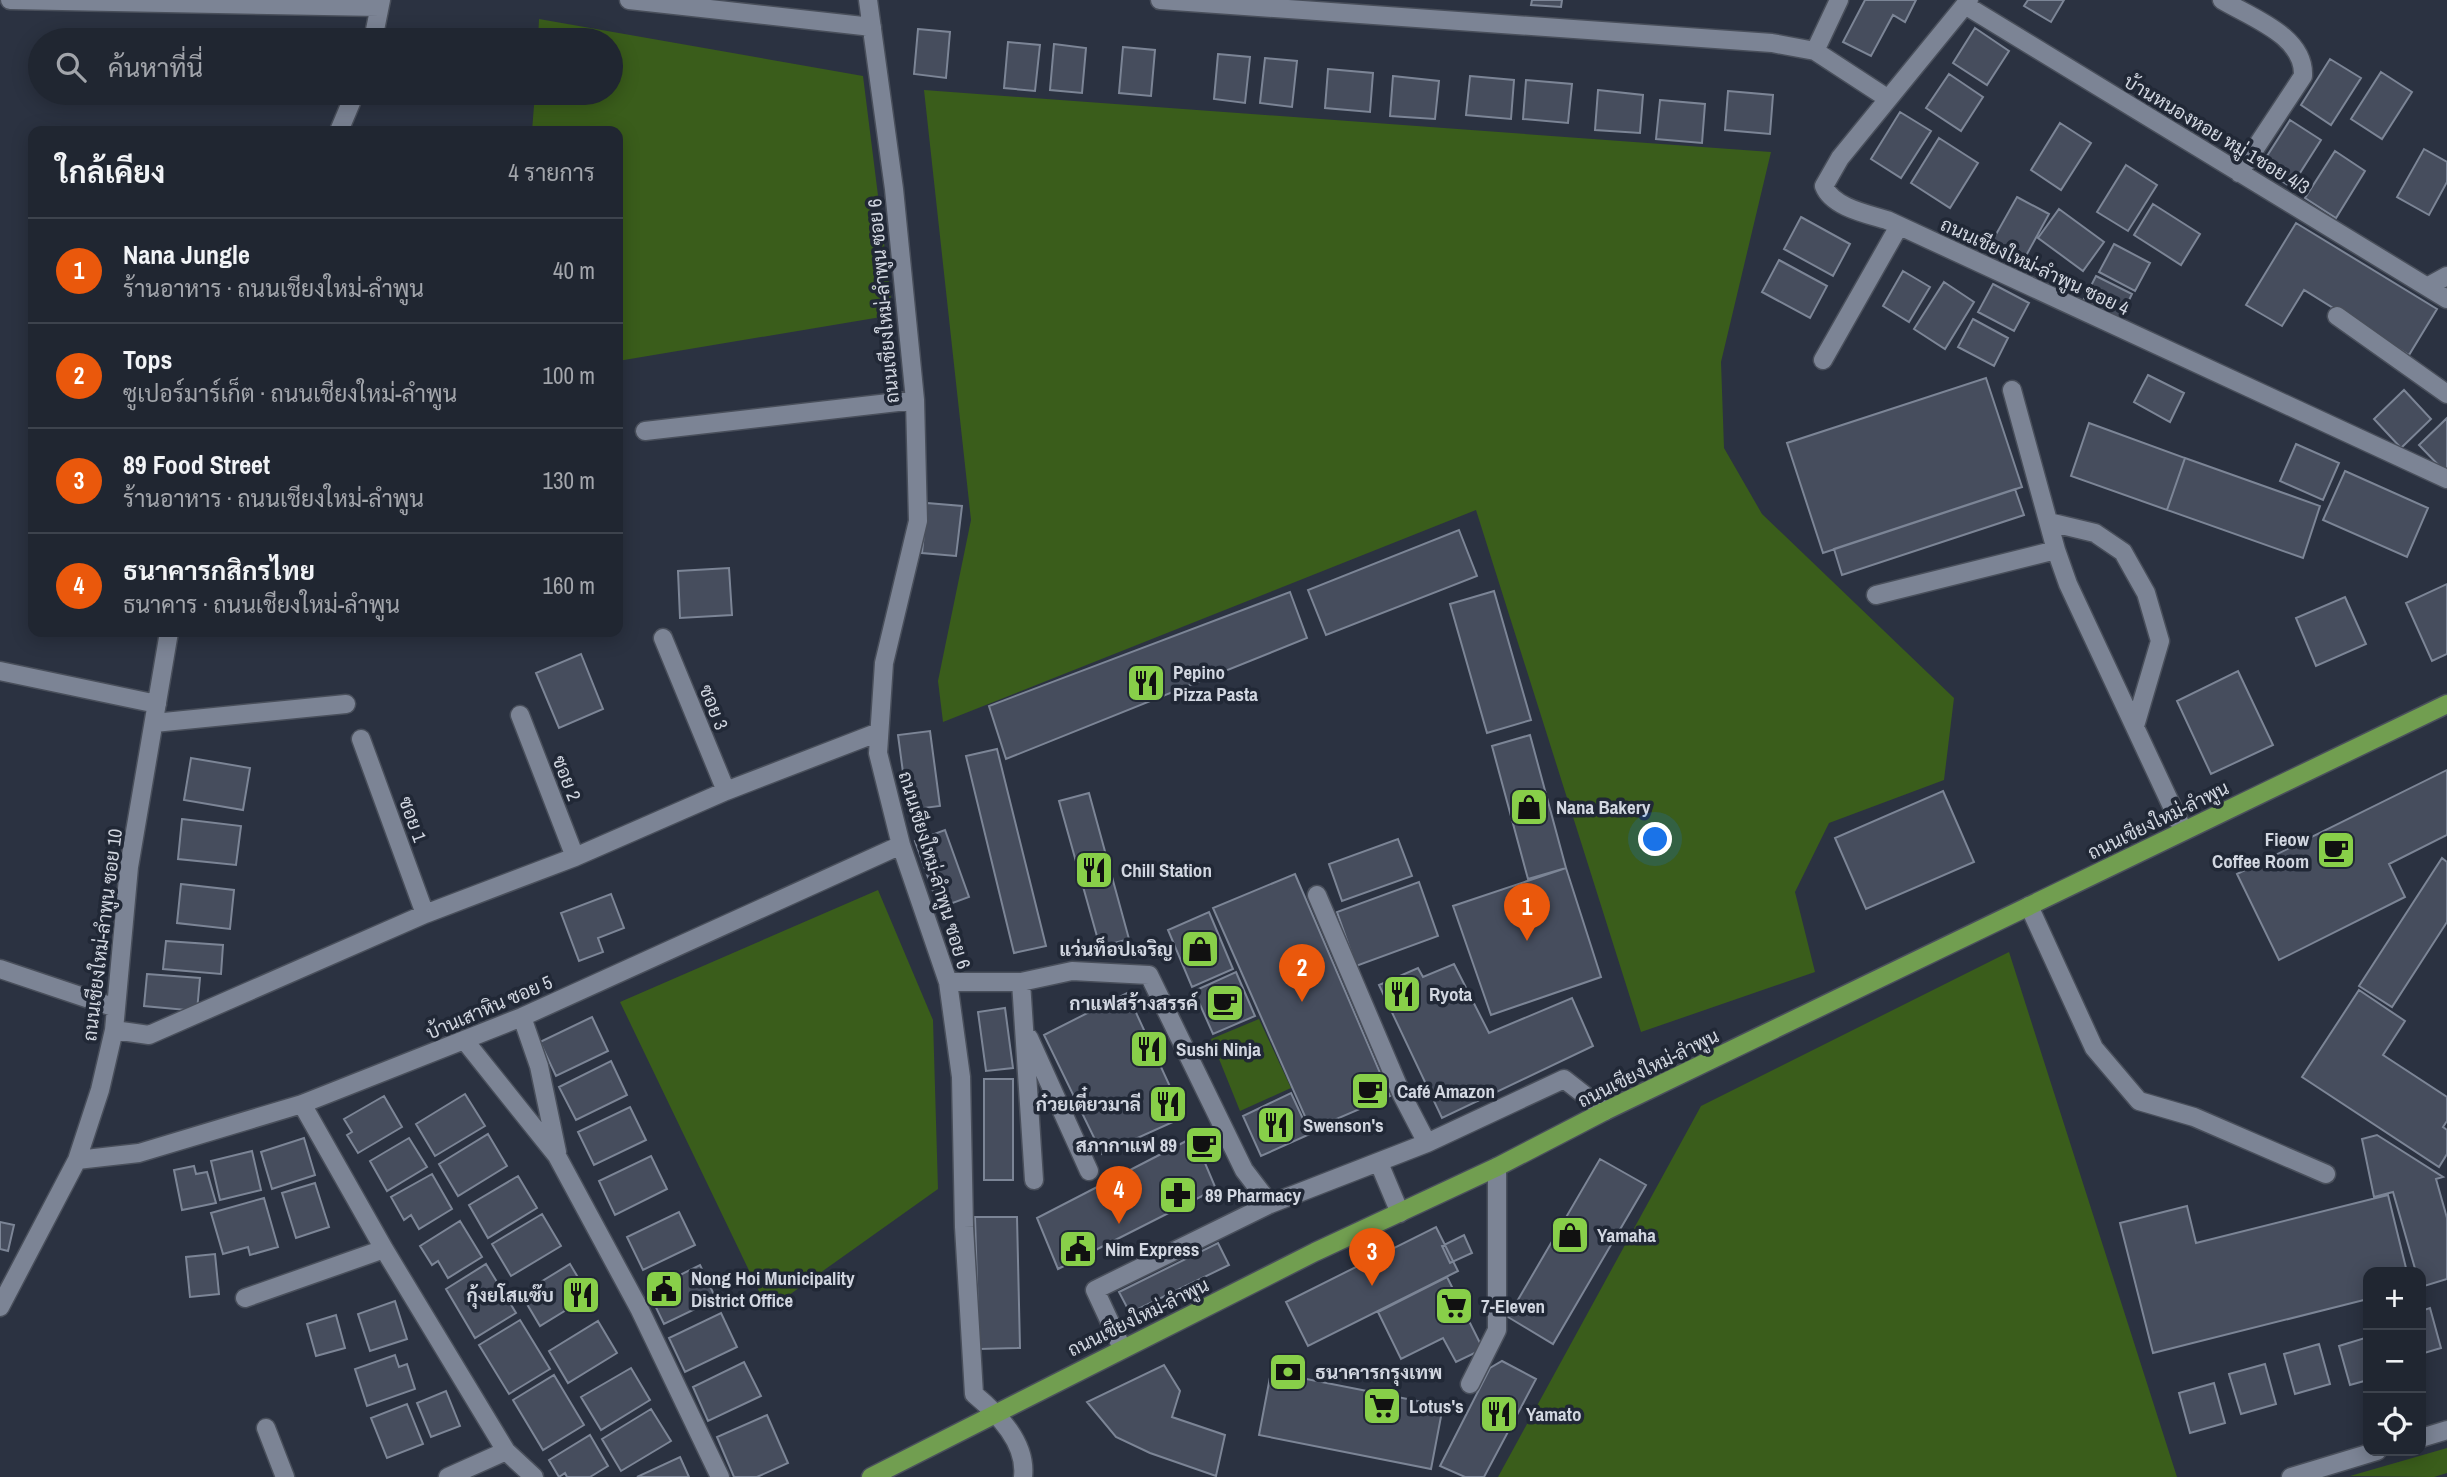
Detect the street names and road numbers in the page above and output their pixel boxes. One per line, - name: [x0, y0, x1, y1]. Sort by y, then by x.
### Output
- street label: บ้านหนองหอย หมู่ 1ซอย 4/3: [2119, 68, 2315, 201]
- street label: ถนนเชียงใหม่-ลำพูน ซอย 6: [861, 197, 906, 404]
- street label: ถนนเชียงใหม่-ลำพูน ซอย 4: [1936, 211, 2134, 322]
- street label: ซอย 3: [693, 680, 735, 734]
- street label: ซอย 2: [546, 752, 588, 804]
- street label: ถนนเชียงใหม่-ลำพูน ซอย 6: [892, 768, 977, 972]
- street label: ถนนเชียงใหม่-ลำพูน: [2083, 774, 2233, 866]
- street label: ซอย 1: [393, 793, 433, 846]
- street label: ถนนเชียงใหม่-ลำพูน ซอย 10: [76, 827, 129, 1043]
- street label: บ้านเสาหิน ซอย 5: [422, 969, 556, 1045]
- street label: ถนนเชียงใหม่-ลำพูน: [1573, 1022, 1723, 1114]
- street label: ถนนเชียงใหม่-ลำพูน: [1063, 1271, 1213, 1363]

